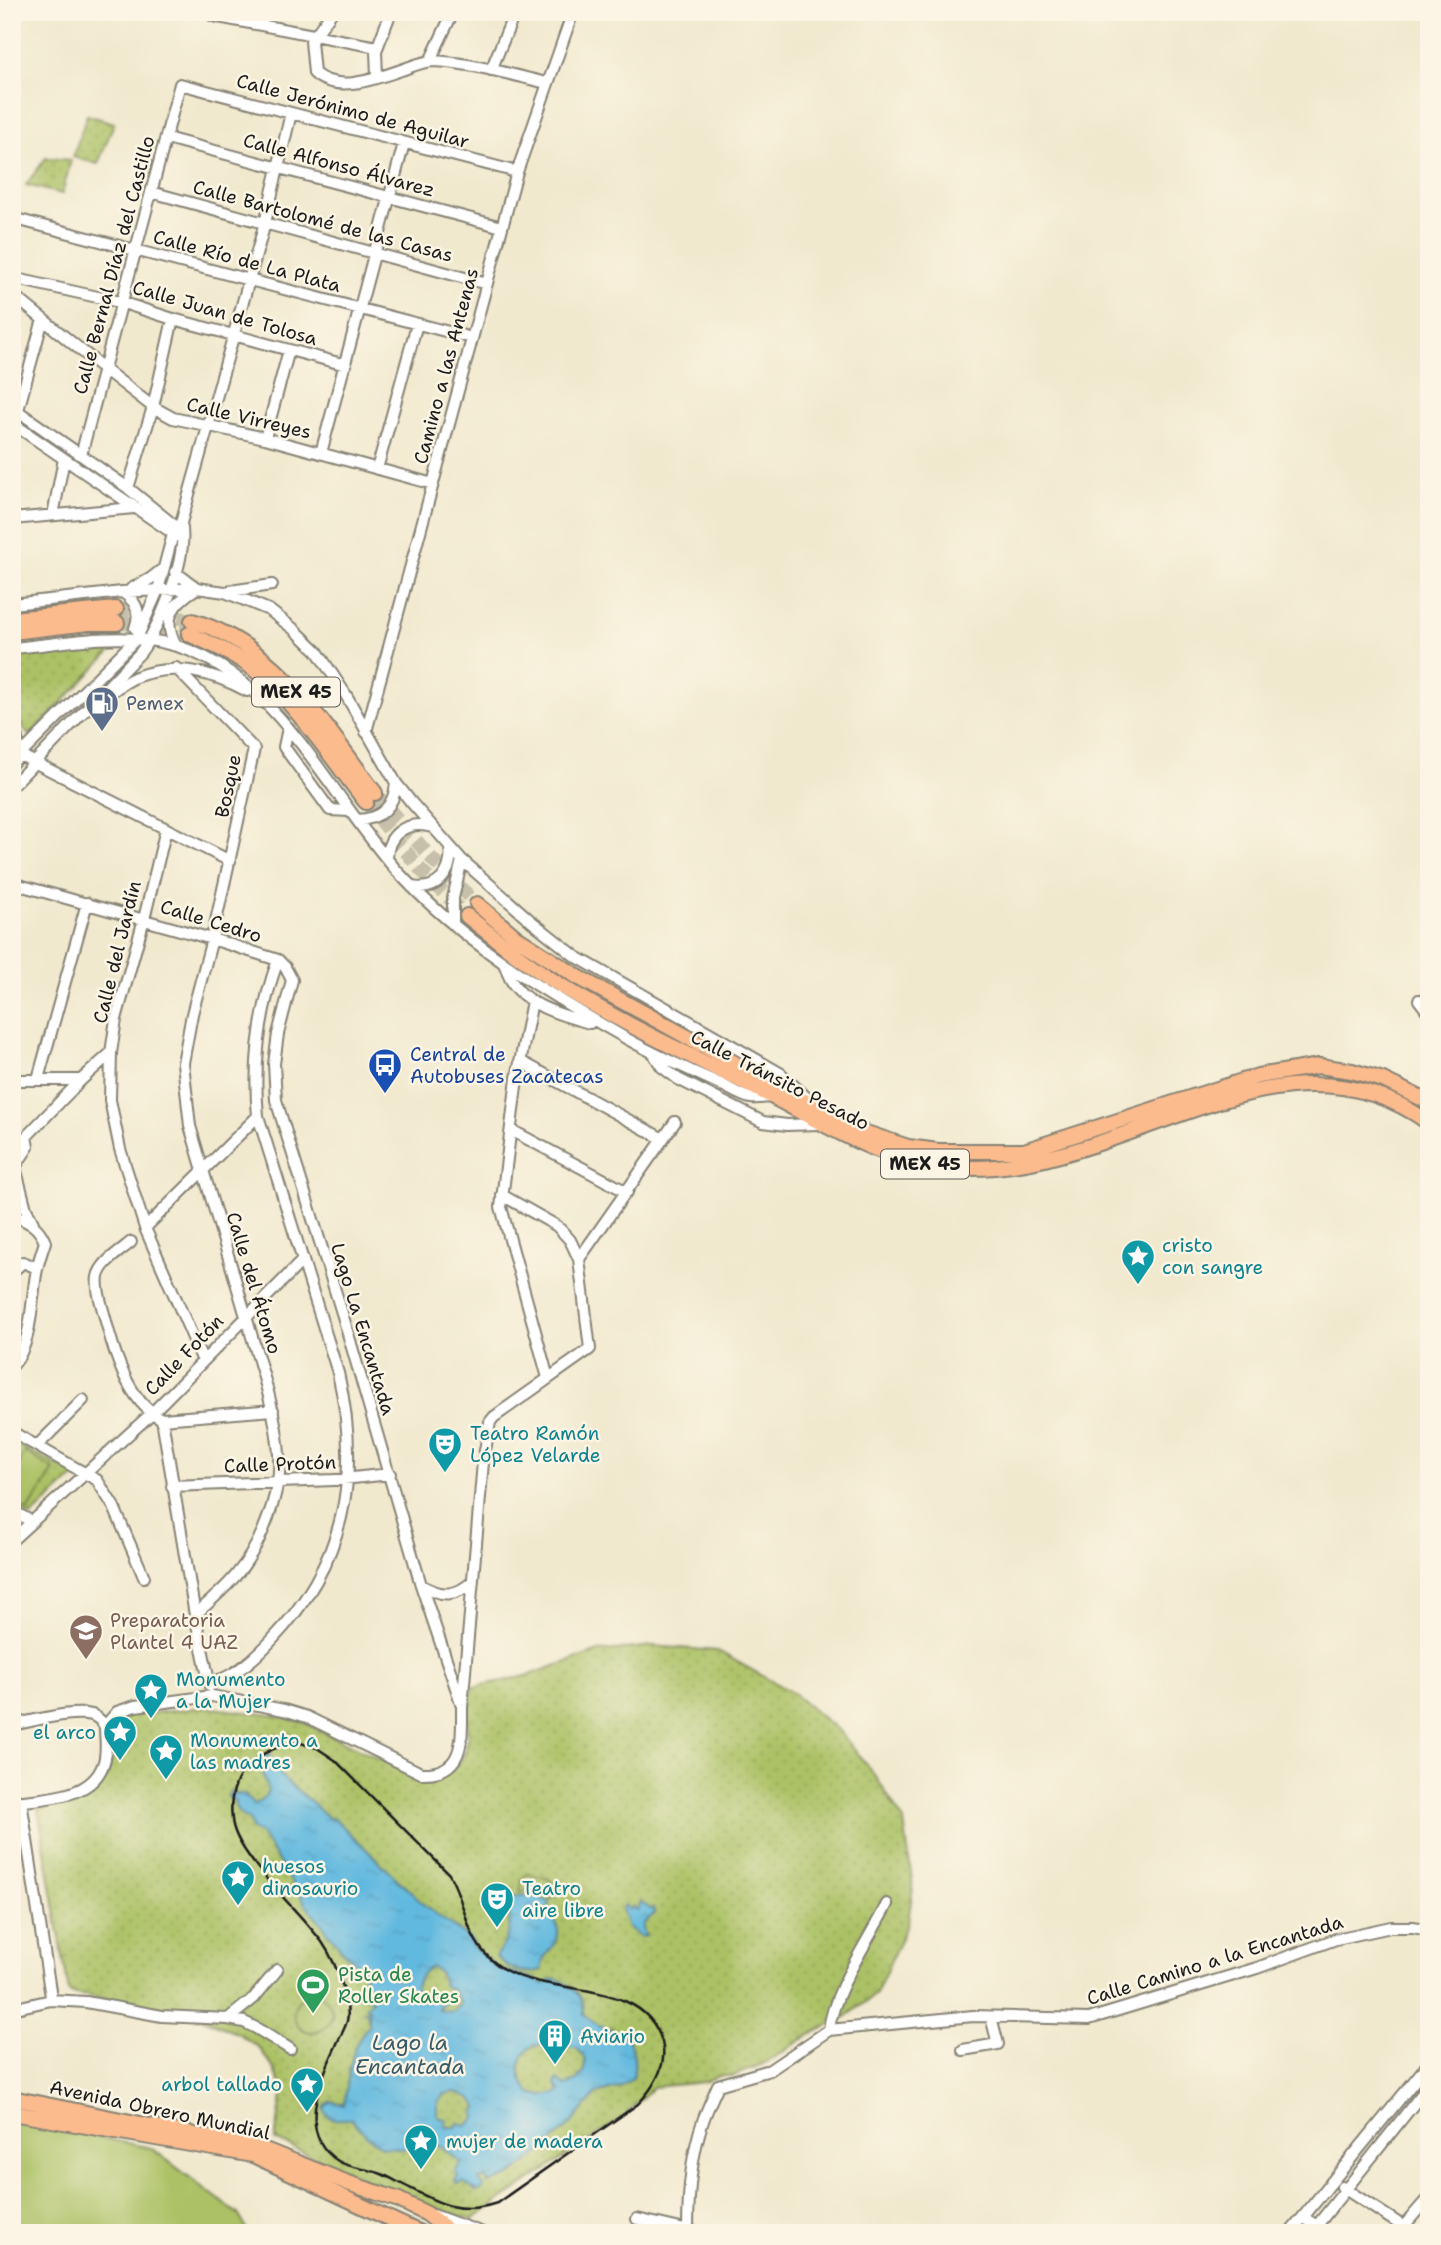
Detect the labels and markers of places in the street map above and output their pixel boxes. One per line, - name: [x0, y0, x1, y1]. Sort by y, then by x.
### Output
- fuel station icon: Pemex: [83, 684, 121, 733]
- place label: Pemex: [126, 691, 184, 716]
- place label: Central de Autobuses Zacatecas: [410, 1042, 604, 1089]
- bus stop icon: Central de Autobuses Zacatecas: [366, 1046, 404, 1095]
- place label: cristo con sangre: [1162, 1233, 1263, 1280]
- place icon: cristo con sangre: [1119, 1237, 1157, 1286]
- place label: Teatro Ramón López Velarde: [470, 1421, 601, 1468]
- theatre icon: Teatro Ramón López Velarde: [426, 1425, 464, 1474]
- place label: Preparatoria Plantel 4 UAZ: [110, 1608, 238, 1655]
- school or university icon: Preparatoria Plantel 4 UAZ: [67, 1612, 105, 1661]
- place label: Monumento a la Mujer: [176, 1667, 285, 1714]
- place icon: Monumento a la Mujer: [132, 1671, 170, 1720]
- place icon: el arco: [101, 1713, 139, 1762]
- place label: el arco: [33, 1720, 96, 1745]
- place label: Monumento a las madres: [190, 1728, 318, 1775]
- place icon: Monumento a las madres: [147, 1732, 185, 1781]
- place label: huesos dinosaurio: [262, 1854, 358, 1901]
- place icon: huesos dinosaurio: [219, 1858, 257, 1907]
- place label: Teatro aire libre: [522, 1876, 604, 1923]
- theatre icon: Teatro aire libre: [478, 1880, 516, 1929]
- place label: Pista de Roller Skates: [338, 1962, 459, 2009]
- sports icon: Pista de Roller Skates: [294, 1966, 332, 2015]
- building icon: Aviario: [536, 2017, 574, 2066]
- place label: Aviario: [580, 2024, 645, 2049]
- place icon: arbol tallado: [288, 2065, 326, 2114]
- place label: arbol tallado: [161, 2072, 282, 2097]
- place icon: mujer de madera: [402, 2122, 440, 2171]
- place label: mujer de madera: [446, 2129, 603, 2154]

